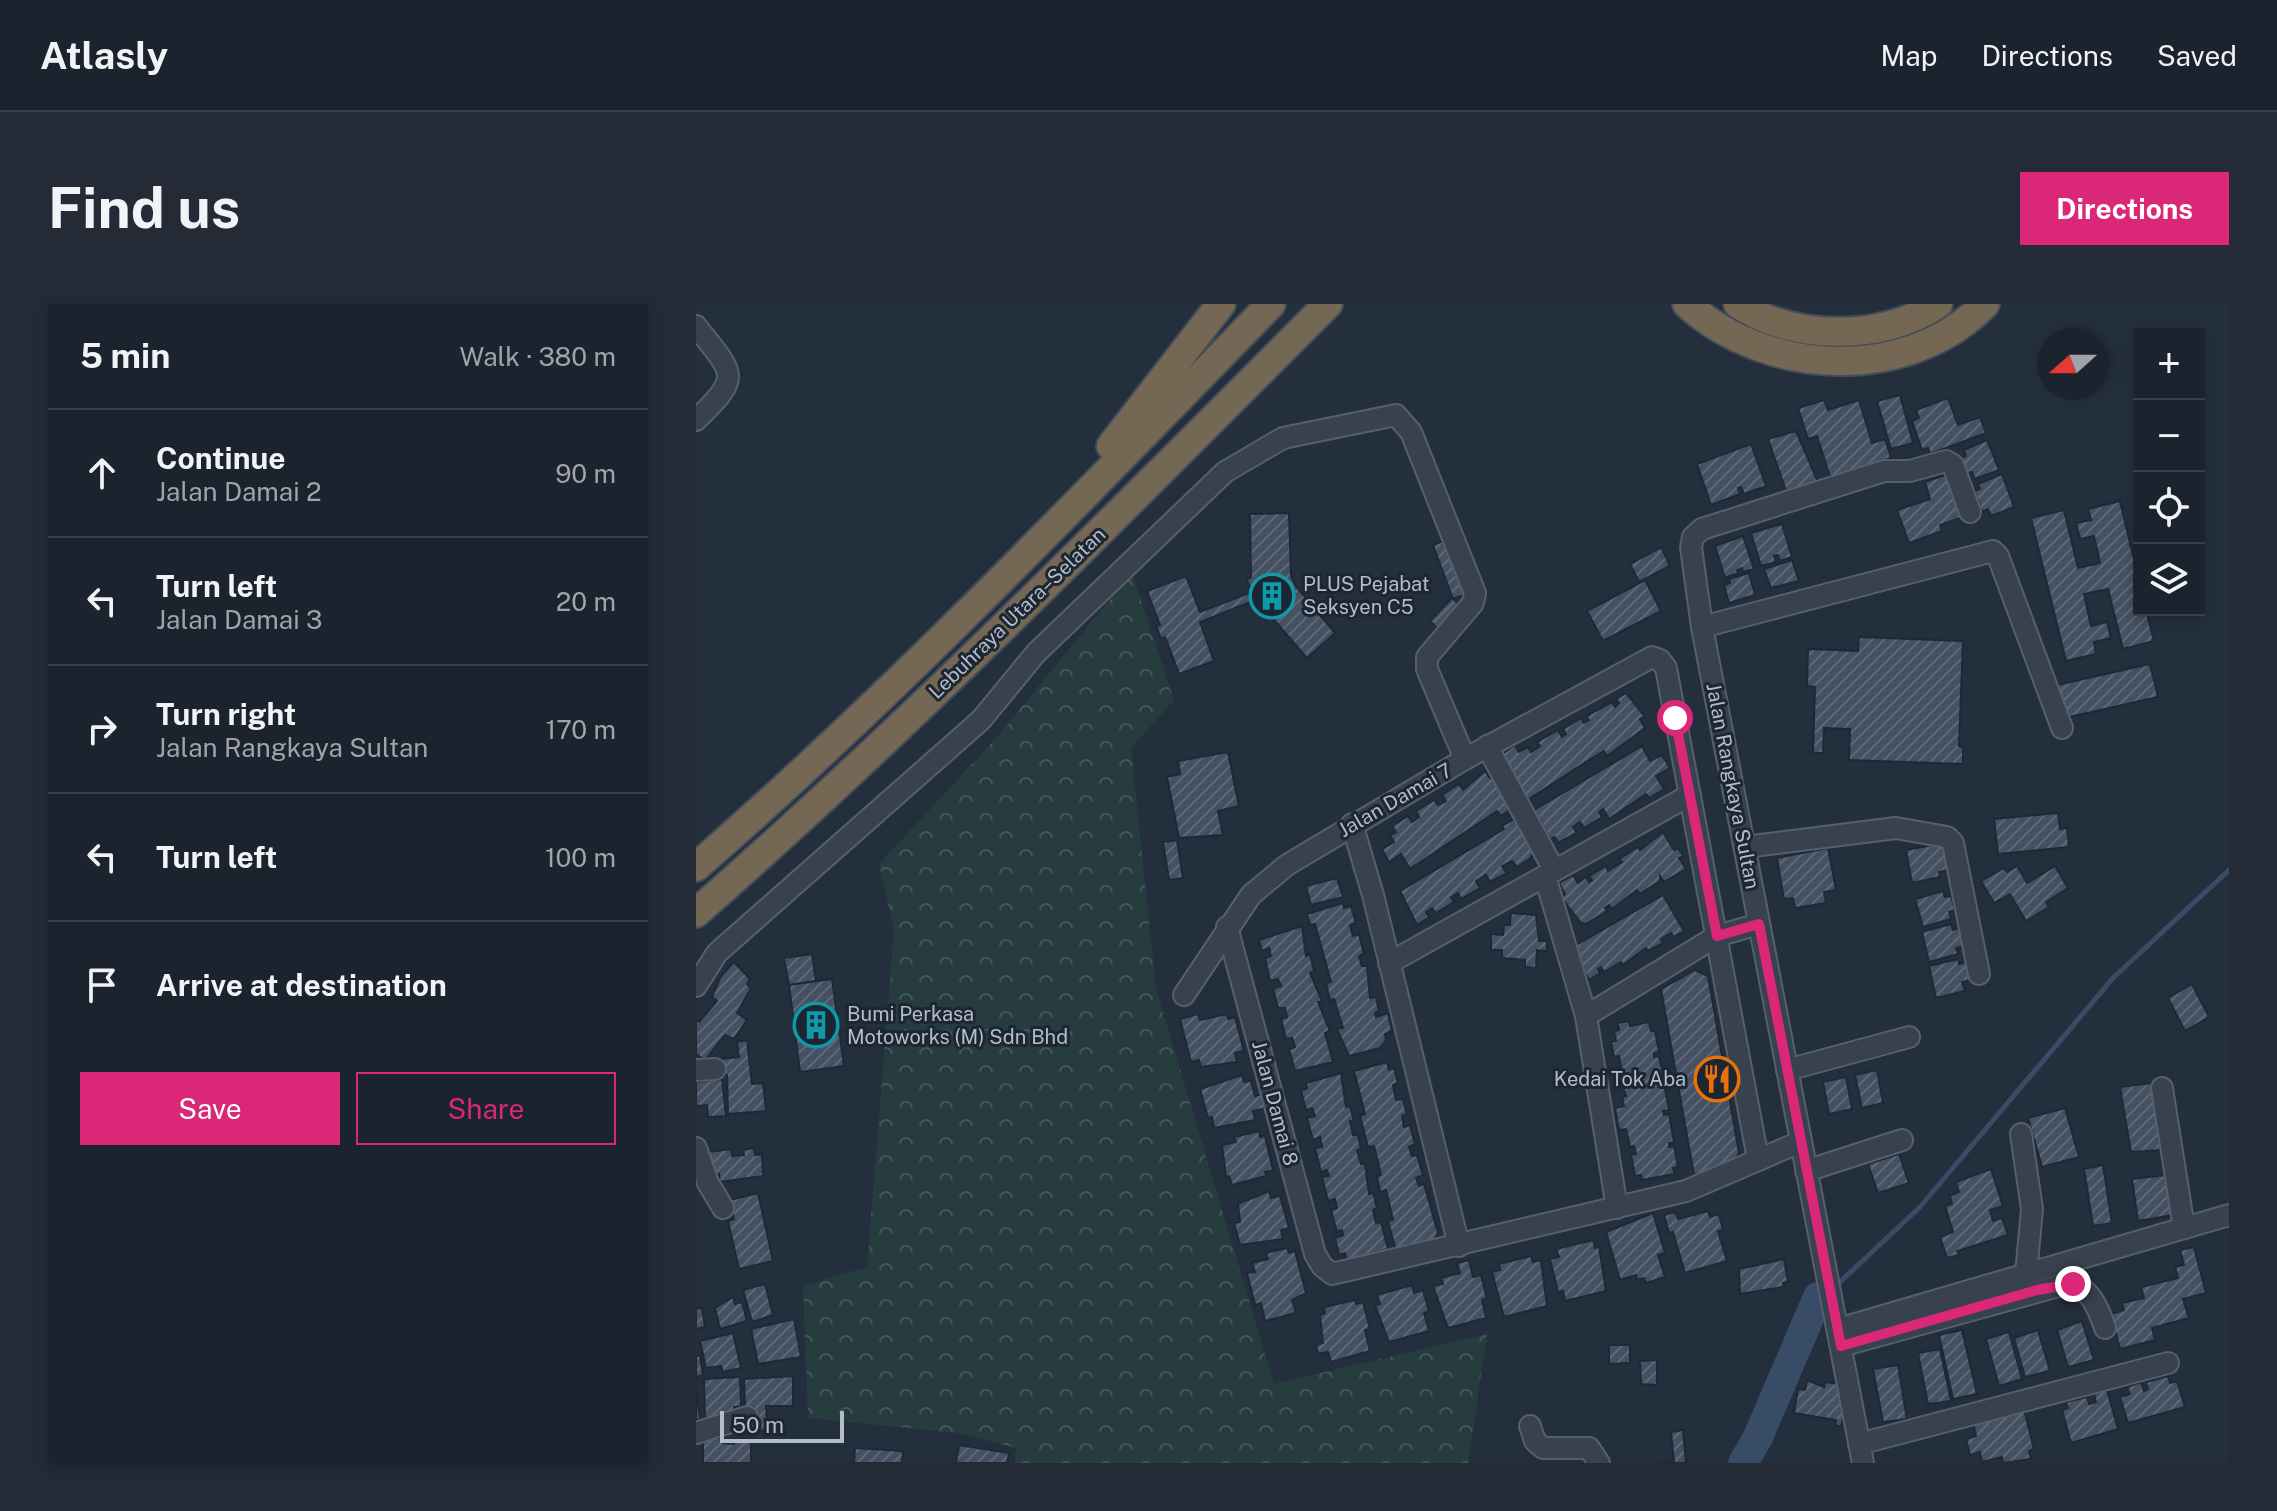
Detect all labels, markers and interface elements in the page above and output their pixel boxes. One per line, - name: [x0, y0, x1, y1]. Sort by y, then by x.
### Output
- text: Atlasly: [40, 33, 168, 78]
- text: Map: [1881, 39, 1937, 72]
- text: Directions: [1981, 39, 2113, 72]
- text: Saved: [2157, 39, 2237, 72]
- button: Directions: [2020, 172, 2229, 245]
- text: Find us: [48, 175, 240, 241]
- north arrow: [2037, 328, 2109, 400]
- map controls: [2133, 328, 2205, 616]
- button: +: [2133, 328, 2205, 400]
- text: 5 min: [80, 336, 170, 376]
- text: Walk · 380 m: [460, 341, 616, 372]
- button: −: [2133, 400, 2205, 472]
- text: Continue: [156, 440, 286, 476]
- icon: ahead: [80, 451, 124, 495]
- text: 90 m: [555, 458, 616, 489]
- button: locate: [2133, 472, 2205, 544]
- text: Jalan Damai 2: [156, 476, 321, 507]
- street label: Lebuhraya Utara–Selatan: [924, 522, 1110, 704]
- button: layers: [2133, 544, 2205, 616]
- text: Turn left: [156, 568, 277, 604]
- building icon: PLUS Pejabat Seksyen C5: [1248, 572, 1296, 620]
- place label: PLUS Pejabat Seksyen C5: [1303, 572, 1430, 619]
- icon: left: [80, 579, 124, 623]
- text: 20 m: [556, 586, 616, 617]
- text: Jalan Damai 3: [156, 604, 322, 635]
- street label: Jalan Rangkaya Sultan: [1701, 681, 1765, 891]
- text: Turn right: [156, 696, 296, 732]
- route start: [1657, 700, 1693, 736]
- icon: right: [80, 707, 124, 751]
- text: 170 m: [546, 714, 616, 745]
- text: Jalan Rangkaya Sultan: [156, 732, 428, 763]
- street label: Jalan Damai 7: [1334, 758, 1456, 842]
- icon: left: [80, 835, 124, 879]
- text: Turn left: [156, 839, 277, 875]
- text: 100 m: [545, 842, 616, 873]
- icon: arrive: [80, 963, 124, 1007]
- text: Arrive at destination: [156, 967, 447, 1003]
- building icon: Bumi Perkasa Motoworks (M) Sdn Bhd: [792, 1001, 840, 1049]
- place label: Bumi Perkasa Motoworks (M) Sdn Bhd: [847, 1002, 1068, 1049]
- street label: Jalan Damai 8: [1247, 1038, 1303, 1168]
- restaurant icon: Kedai Tok Aba: [1693, 1055, 1741, 1103]
- place label: Kedai Tok Aba: [1554, 1067, 1686, 1091]
- button: Save: [80, 1072, 340, 1145]
- button: Share: [356, 1072, 616, 1145]
- route end: [2055, 1266, 2091, 1302]
- scale bar: [720, 1407, 844, 1443]
- text: 50 m: [732, 1412, 784, 1438]

